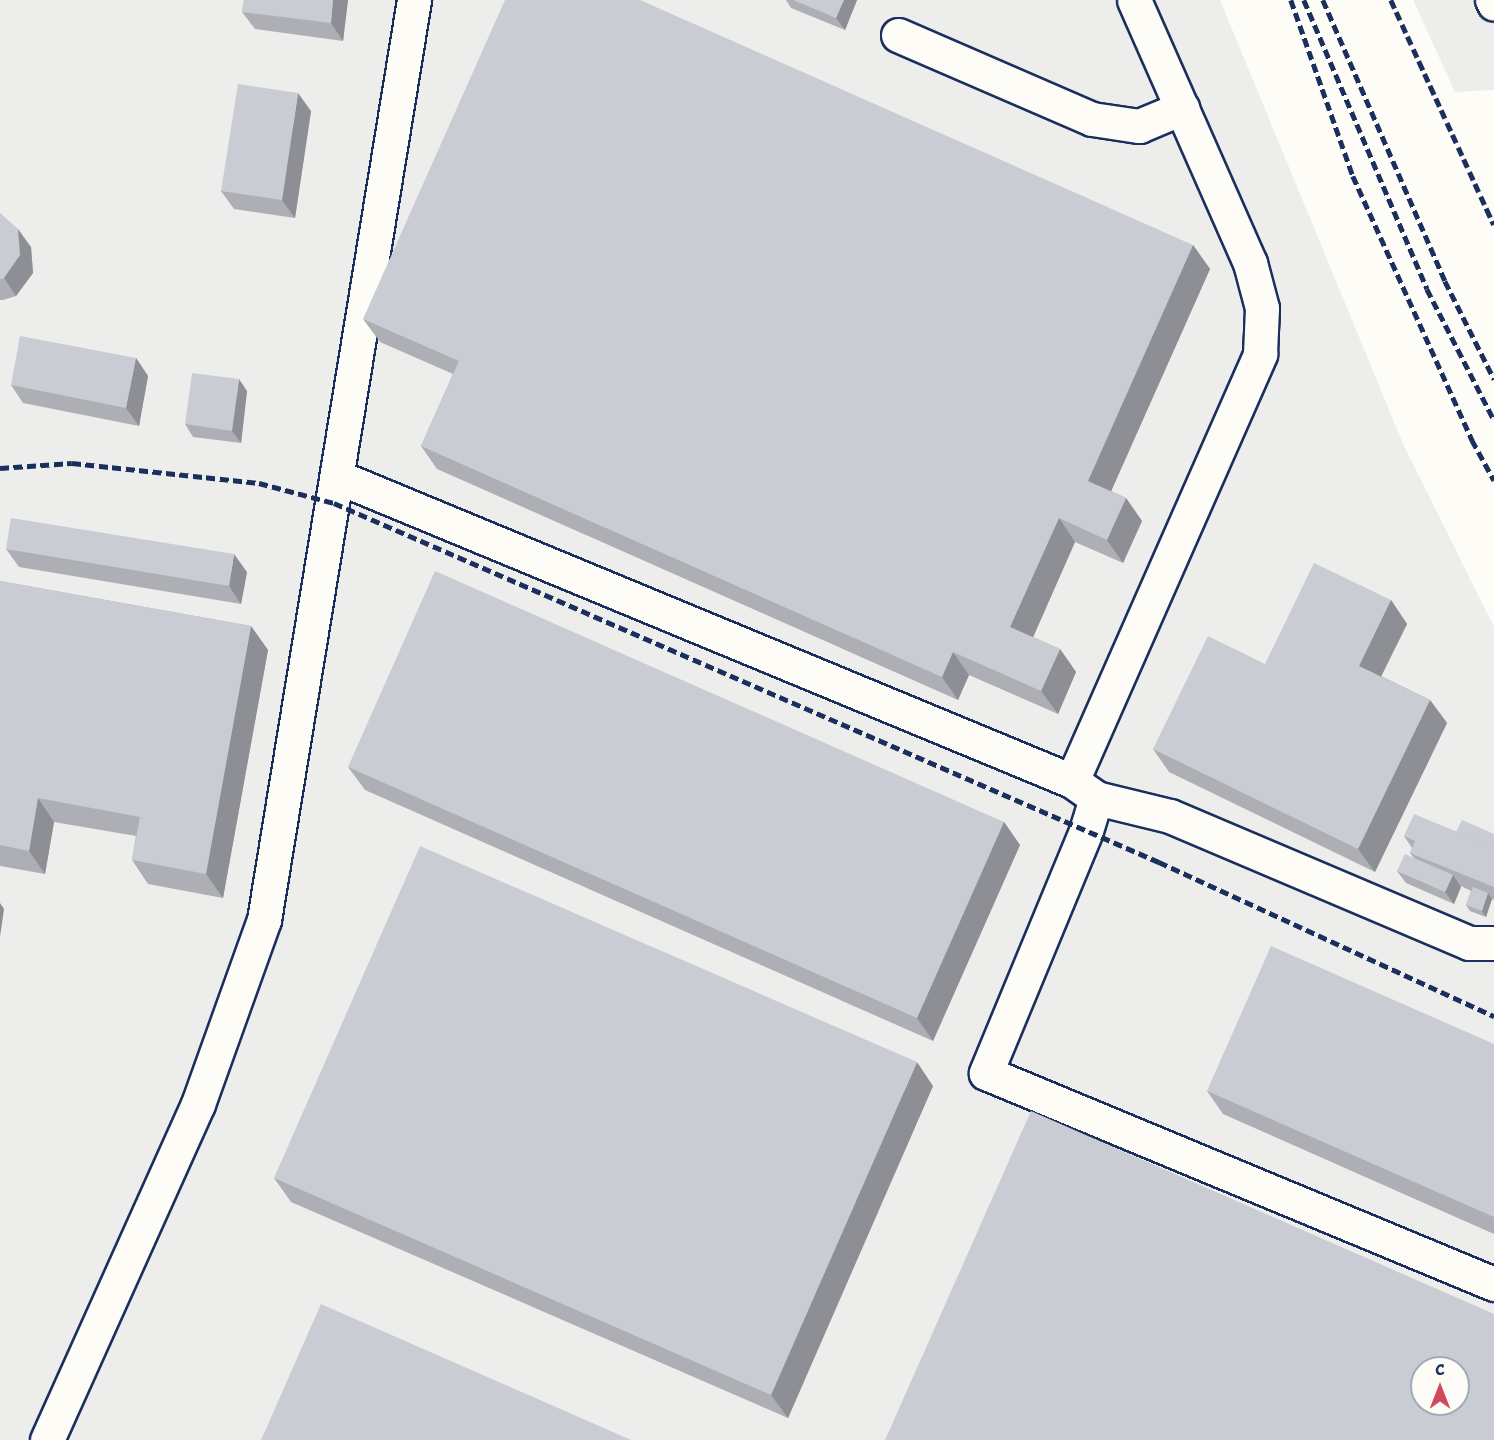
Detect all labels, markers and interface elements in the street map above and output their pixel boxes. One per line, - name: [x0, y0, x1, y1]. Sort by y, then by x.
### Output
- north arrow: [1410, 1356, 1470, 1416]
- text: С: [1435, 1359, 1445, 1380]

